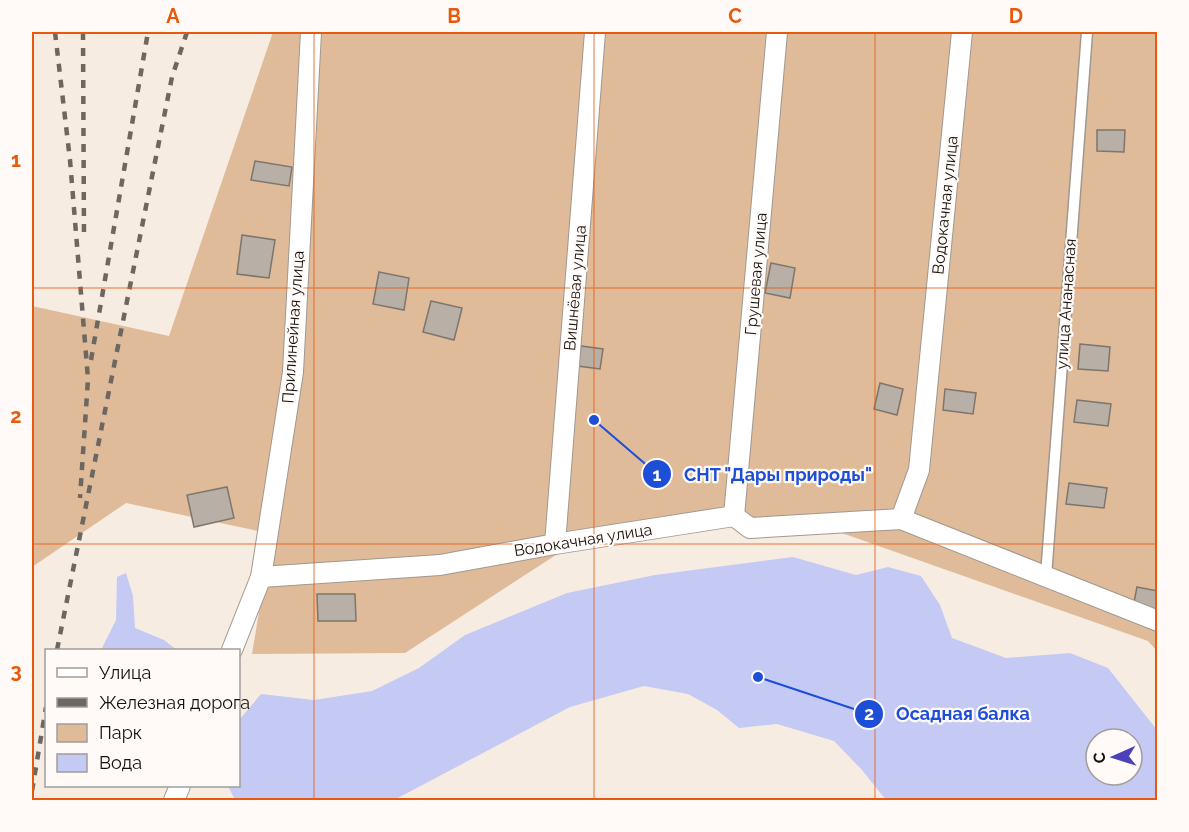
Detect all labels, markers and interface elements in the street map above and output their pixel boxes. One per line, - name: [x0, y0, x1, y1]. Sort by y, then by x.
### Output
- text: A: [166, 4, 180, 28]
- text: B: [447, 4, 461, 28]
- text: C: [728, 4, 742, 28]
- text: D: [1009, 4, 1023, 28]
- street label: Водокачная улица: [928, 135, 962, 275]
- text: 1: [11, 148, 21, 172]
- street label: Грушевая улица: [741, 212, 771, 336]
- street label: Вишнёвая улица: [560, 224, 590, 352]
- street label: улица Ананасная: [1052, 238, 1080, 370]
- street label: Прилинейная улица: [278, 250, 308, 404]
- text: 2: [10, 404, 22, 428]
- callout: СНТ "Дары природы": [642, 456, 885, 492]
- text: 1: [653, 464, 662, 485]
- text: СНТ "Дары природы": [684, 464, 872, 485]
- street label: Водокачная улица: [513, 520, 653, 560]
- legend: [45, 649, 240, 787]
- text: 3: [10, 659, 22, 683]
- text: Улица: [99, 662, 151, 683]
- text: Железная дорога: [99, 692, 250, 713]
- callout: Осадная балка: [854, 696, 1042, 732]
- text: 2: [864, 703, 874, 724]
- text: Осадная балка: [896, 703, 1030, 724]
- text: Парк: [99, 722, 142, 743]
- north arrow: [1084, 727, 1144, 787]
- text: Вода: [99, 752, 142, 773]
- text: С: [1090, 752, 1109, 764]

